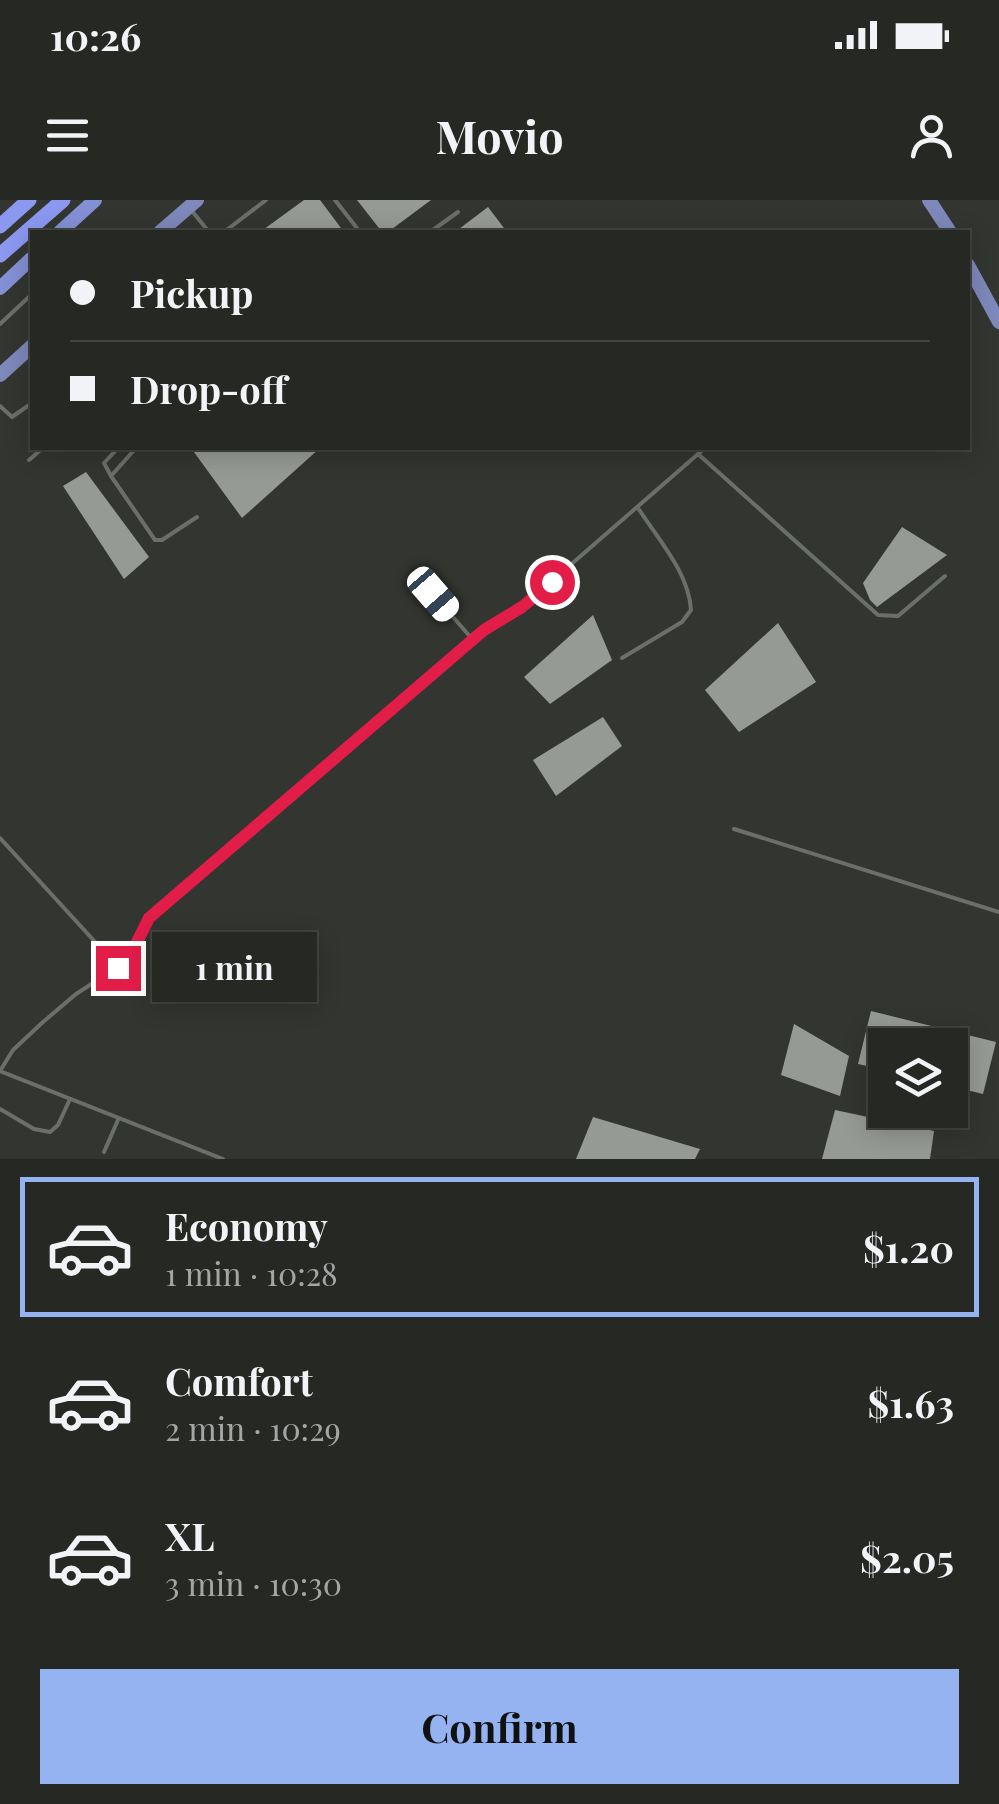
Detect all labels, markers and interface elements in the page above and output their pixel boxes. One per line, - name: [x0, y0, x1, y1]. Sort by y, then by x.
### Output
- text: 10:26: [50, 10, 141, 61]
- text: Movio: [435, 105, 564, 165]
- icon: menu: [40, 108, 95, 163]
- icon: person: [904, 108, 959, 163]
- text: Pickup: [130, 267, 253, 318]
- text: Drop-off: [130, 363, 287, 414]
- route start: [530, 560, 575, 605]
- car: [402, 562, 464, 626]
- callout: 1 min: [153, 933, 318, 1003]
- text: 1 min: [195, 945, 274, 988]
- route end: [96, 946, 141, 991]
- map controls: [868, 1028, 968, 1128]
- button: layers: [868, 1028, 968, 1128]
- text: Economy: [165, 1200, 328, 1251]
- icon: car: [45, 1202, 135, 1292]
- text: $1.20: [863, 1222, 954, 1273]
- text: 1 min · 10:28: [165, 1251, 338, 1294]
- text: Comfort: [165, 1355, 313, 1406]
- icon: car: [45, 1357, 135, 1447]
- text: $1.63: [868, 1377, 954, 1428]
- text: 2 min · 10:29: [165, 1406, 341, 1449]
- text: XL: [165, 1510, 214, 1561]
- icon: car: [45, 1512, 135, 1602]
- text: $2.05: [860, 1532, 954, 1583]
- text: 3 min · 10:30: [165, 1561, 342, 1604]
- button: Confirm: [40, 1669, 959, 1784]

